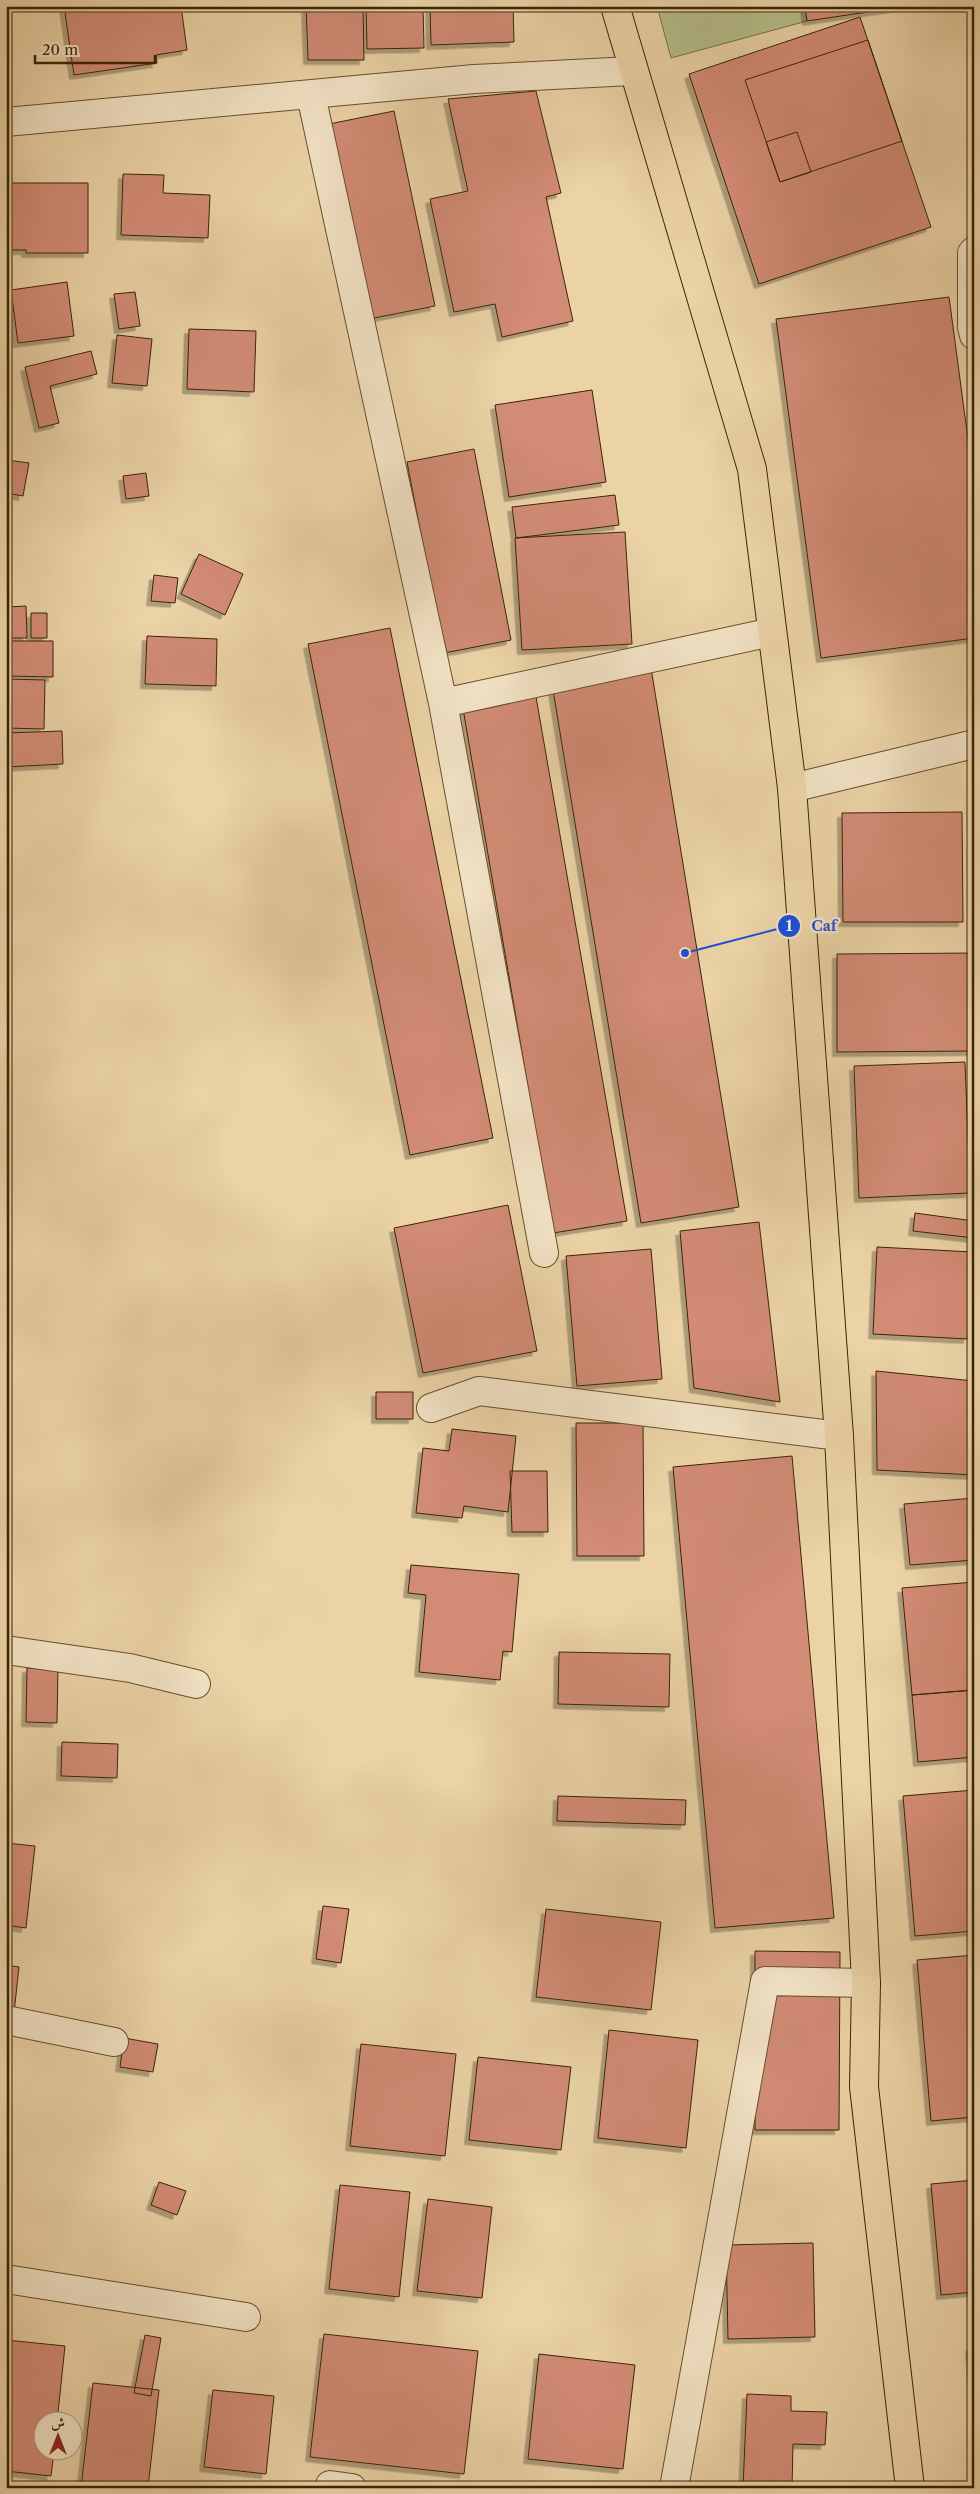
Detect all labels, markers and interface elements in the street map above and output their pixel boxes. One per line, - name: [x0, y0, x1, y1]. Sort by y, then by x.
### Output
- scale bar: [35, 32, 155, 64]
- text: 20 m: [42, 40, 78, 59]
- callout: Caf: [777, 912, 847, 941]
- text: 1: [786, 916, 793, 935]
- text: Caf: [811, 917, 839, 935]
- north arrow: [32, 2412, 82, 2462]
- text: ش: [51, 2414, 65, 2432]

